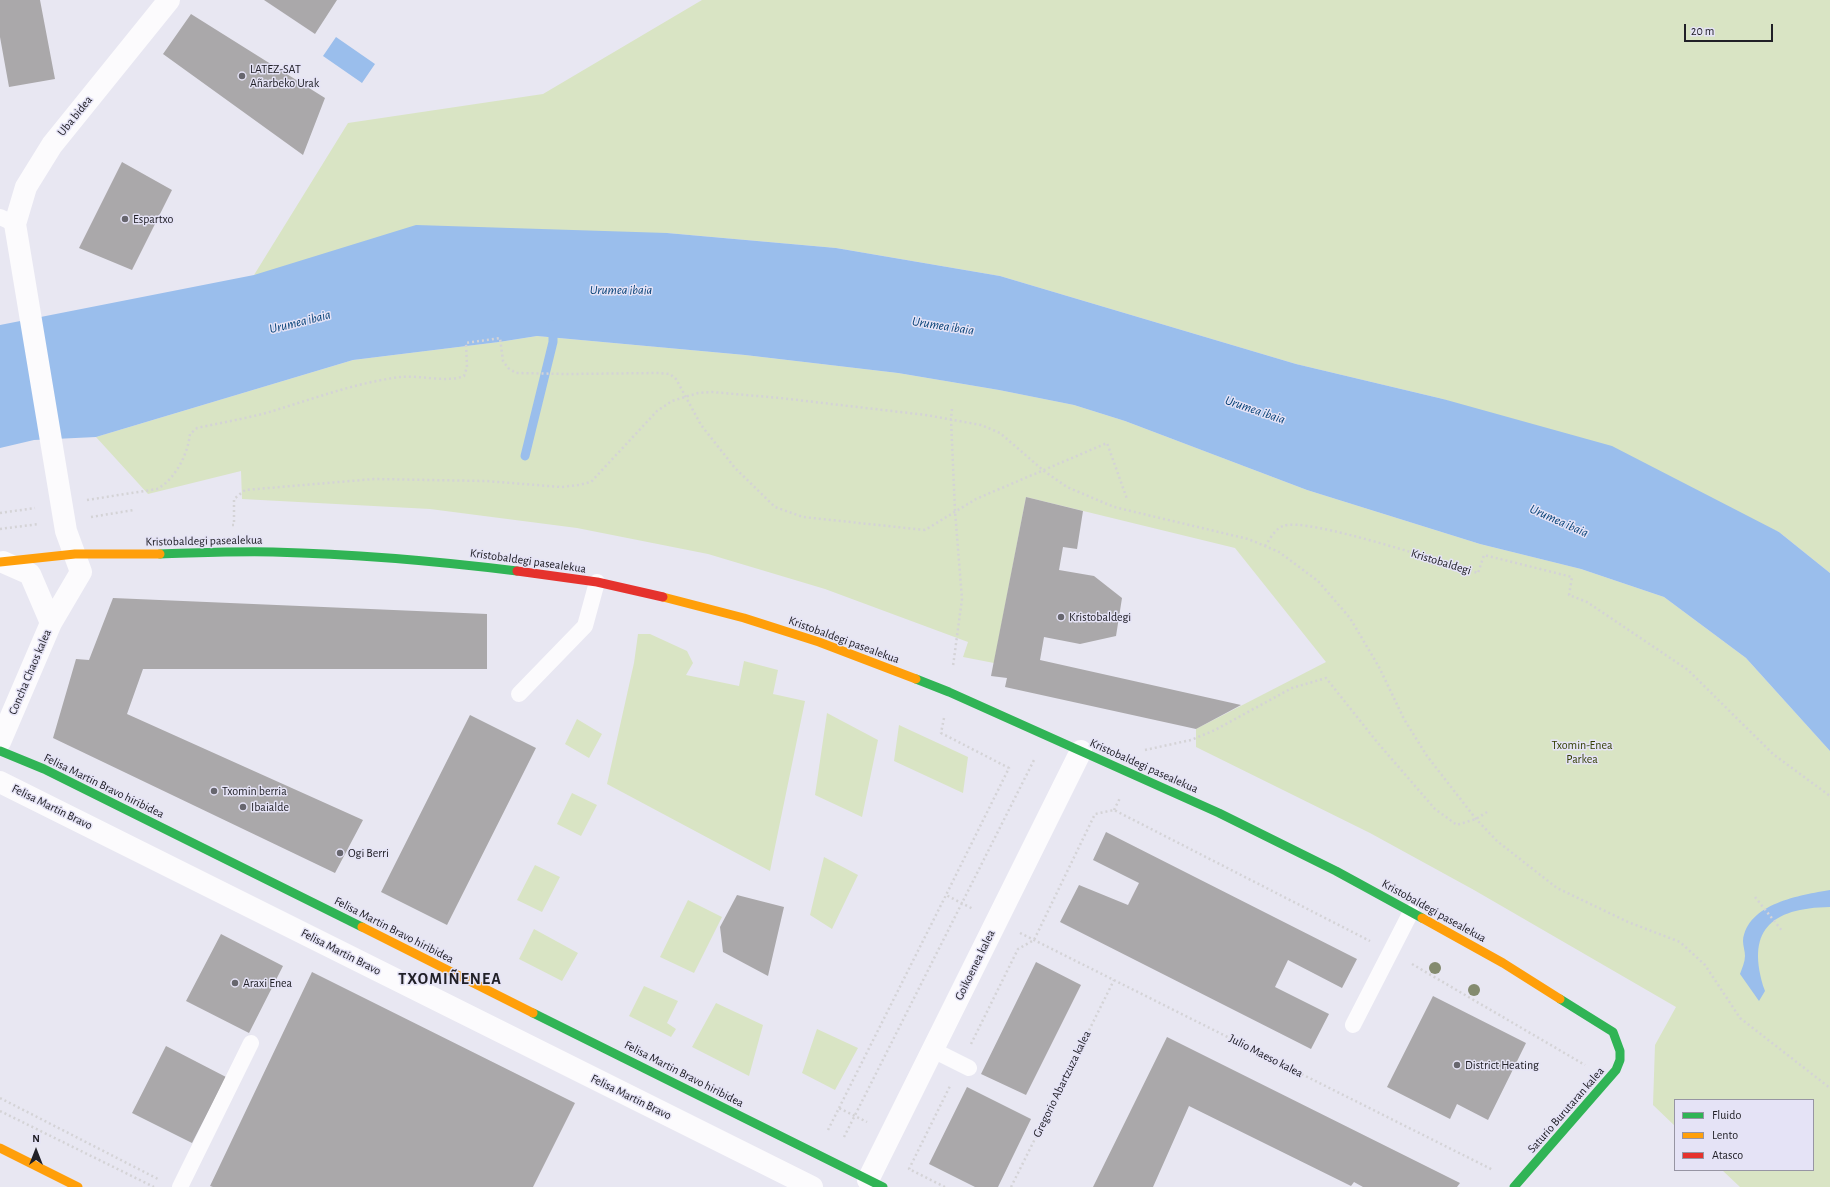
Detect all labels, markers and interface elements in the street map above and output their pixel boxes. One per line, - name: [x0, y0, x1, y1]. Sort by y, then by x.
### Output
- scale bar: [1686, 16, 1775, 42]
- text: 20 m: [1691, 25, 1714, 37]
- place label: LATEZ-SAT Añarbeko Urak: [250, 62, 319, 90]
- marker: LATEZ-SAT Añarbeko Urak: [237, 71, 247, 81]
- street label: Uba bidea: [54, 93, 96, 139]
- place label: Espartxo: [133, 212, 173, 226]
- marker: Espartxo: [120, 214, 130, 224]
- water label: Urumea ibaia: [590, 282, 652, 298]
- water label: Urumea ibaia: [268, 307, 332, 337]
- water label: Urumea ibaia: [911, 313, 975, 339]
- water label: Urumea ibaia: [1223, 392, 1287, 428]
- water label: Urumea ibaia: [1527, 501, 1591, 541]
- street label: Kristobaldegi pasealekua: [145, 533, 263, 549]
- street label: Kristobaldegi pasealekua: [469, 546, 587, 576]
- street label: Kristobaldegi: [1409, 546, 1473, 578]
- place label: Kristobaldegi: [1069, 610, 1131, 624]
- marker: Kristobaldegi: [1056, 612, 1066, 622]
- street label: Kristobaldegi pasealekua: [787, 613, 901, 667]
- street label: Concha Chaos kalea: [5, 627, 55, 717]
- street label: Kristobaldegi pasealekua: [1088, 736, 1200, 796]
- park label: Txomin-Enea Parkea: [1551, 738, 1613, 766]
- street label: Felisa Martin Bravo hiribidea: [41, 751, 167, 821]
- street label: Felisa Martin Bravo: [9, 781, 95, 833]
- place label: Txomin berria: [222, 784, 287, 798]
- marker: Txomin berria: [209, 786, 219, 796]
- place label: Ibaialde: [251, 800, 289, 814]
- marker: Ibaialde: [238, 802, 248, 812]
- place label: Ogi Berri: [348, 846, 389, 860]
- marker: Ogi Berri: [335, 848, 345, 858]
- street label: Kristobaldegi pasealekua: [1379, 876, 1489, 946]
- street label: Felisa Martin Bravo hiribidea: [332, 894, 456, 966]
- street label: Felisa Martin Bravo: [299, 926, 383, 978]
- street label: Goikoenea kalea: [952, 927, 998, 1003]
- district label: TXOMIÑENEA: [398, 969, 502, 989]
- place label: Araxi Enea: [243, 976, 292, 990]
- marker: Araxi Enea: [230, 978, 240, 988]
- street label: Gregorio Abartzuza kalea: [1030, 1028, 1094, 1140]
- street label: Julio Maeso kalea: [1227, 1031, 1305, 1081]
- street label: Felisa Martin Bravo hiribidea: [622, 1038, 746, 1110]
- place label: District Heating: [1465, 1058, 1539, 1072]
- marker: District Heating: [1452, 1060, 1462, 1070]
- street label: Saturio Burutaran kalea: [1525, 1064, 1607, 1156]
- street label: Felisa Martin Bravo: [588, 1071, 674, 1123]
- legend: [1674, 1099, 1814, 1171]
- text: Fluido: [1712, 1109, 1741, 1121]
- text: Lento: [1712, 1129, 1738, 1141]
- north arrow: [16, 1131, 56, 1171]
- text: N: [32, 1133, 40, 1144]
- text: Atasco: [1712, 1149, 1743, 1161]

